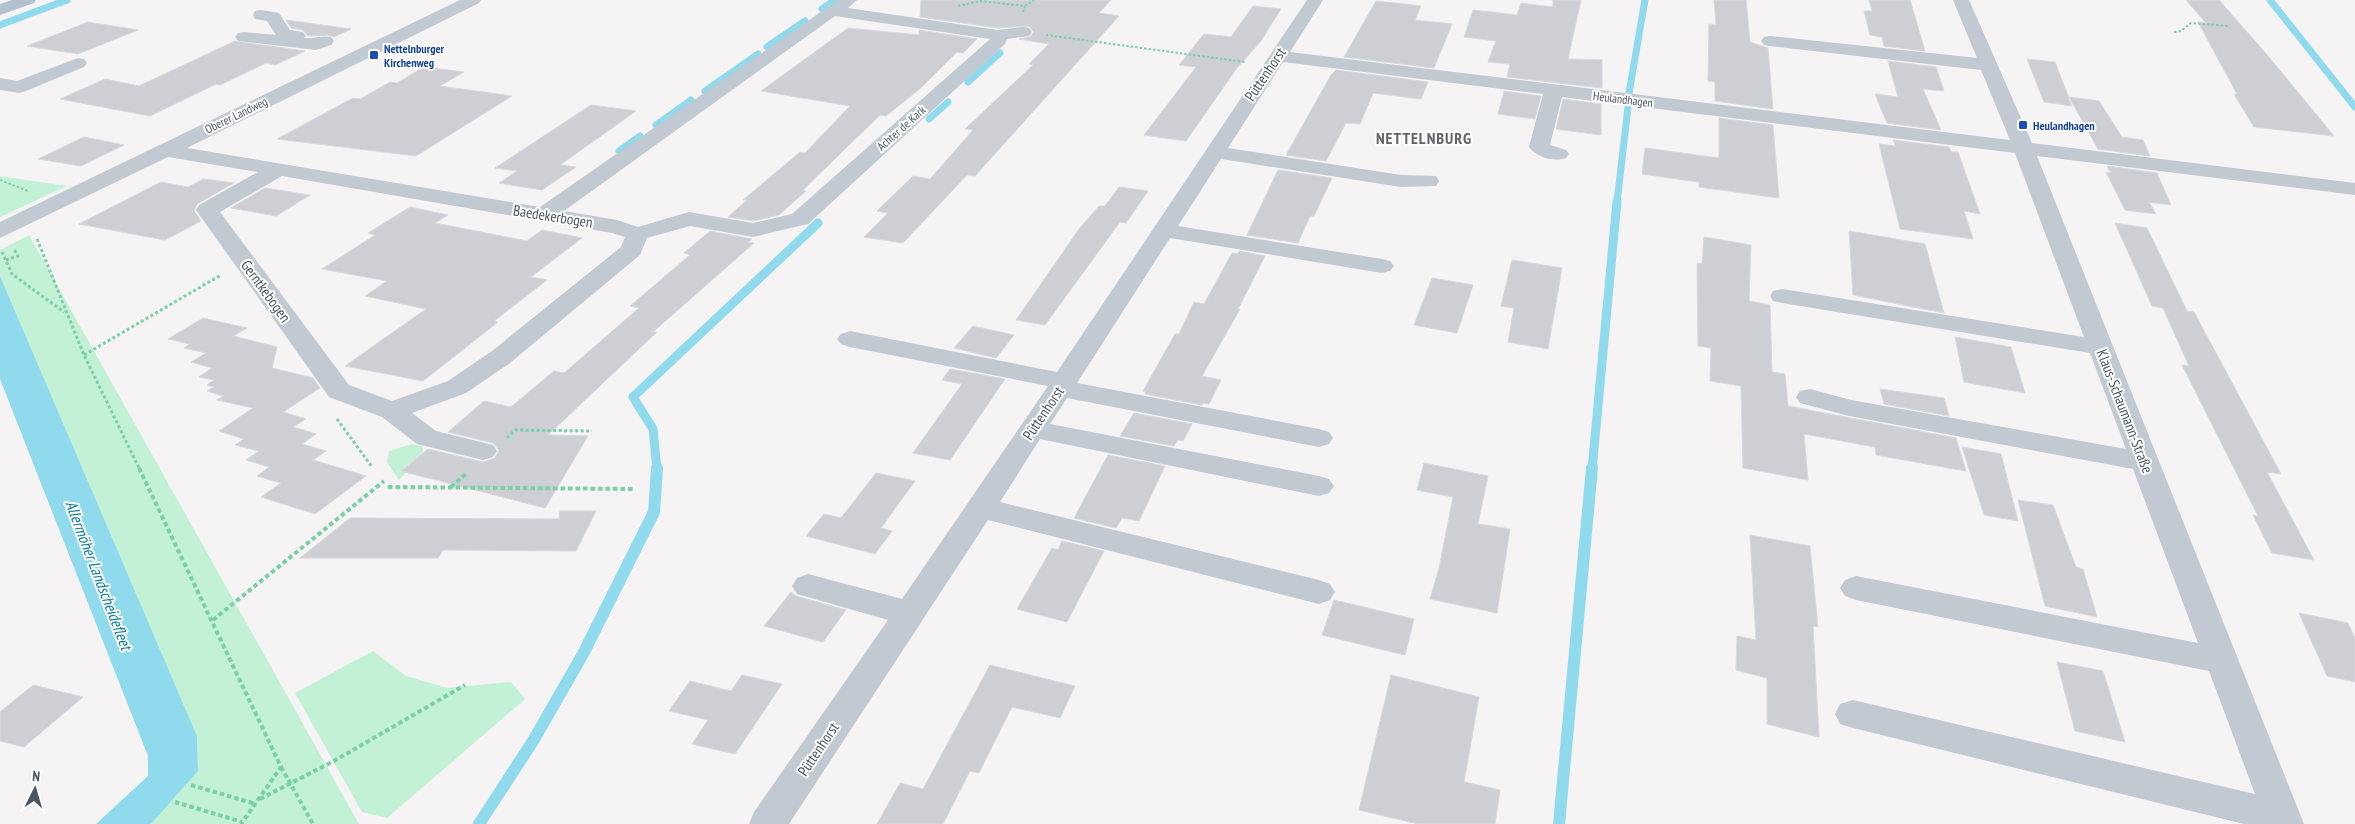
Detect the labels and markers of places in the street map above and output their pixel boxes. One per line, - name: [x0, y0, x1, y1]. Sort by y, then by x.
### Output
- place label: Nettelnburger Kirchenweg: [384, 41, 445, 70]
- marker: Nettelnburger Kirchenweg: [368, 49, 380, 61]
- place label: Heulandhagen: [2033, 118, 2095, 133]
- marker: Heulandhagen: [2017, 119, 2029, 131]

